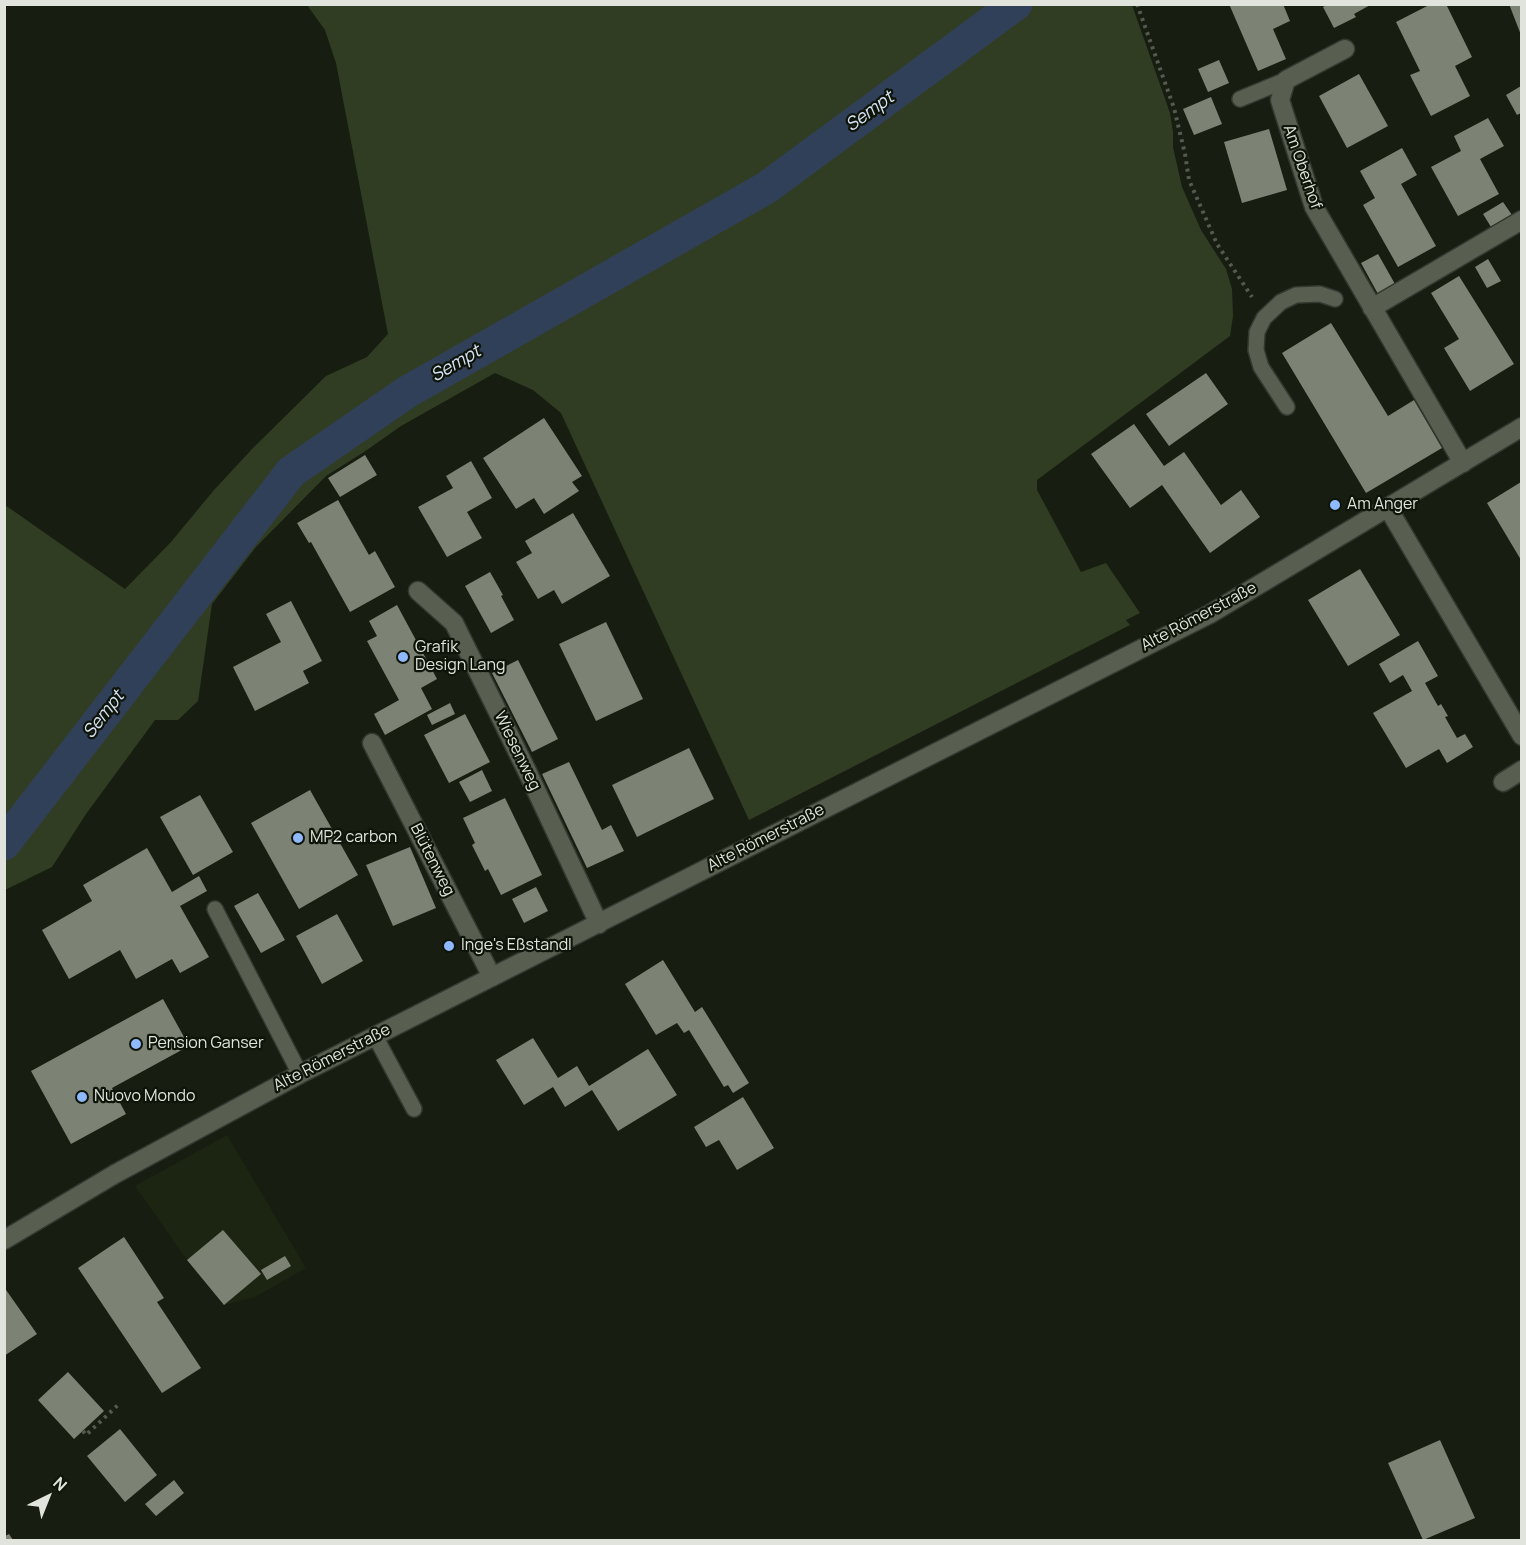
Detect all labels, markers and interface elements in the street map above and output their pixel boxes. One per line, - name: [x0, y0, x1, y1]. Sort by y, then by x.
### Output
- water label: Sempt: [842, 87, 898, 137]
- street label: Am Oberhof: [1279, 122, 1325, 212]
- water label: Sempt: [427, 341, 485, 387]
- place label: Am Anger: [1347, 495, 1418, 515]
- marker: Am Anger: [1328, 498, 1342, 512]
- street label: Alte Römerstraße: [1138, 578, 1260, 656]
- place label: Grafik Design Lang: [415, 638, 505, 676]
- marker: Grafik Design Lang: [396, 650, 410, 664]
- water label: Sempt: [79, 687, 129, 743]
- street label: Wiesenweg: [490, 708, 544, 794]
- street label: Alte Römerstraße: [704, 800, 828, 876]
- street label: Blütenweg: [406, 821, 458, 899]
- place label: MP2 carbon: [310, 828, 397, 848]
- marker: MP2 carbon: [291, 831, 305, 845]
- place label: Inge's Eßstandl: [461, 936, 572, 956]
- marker: Inge's Eßstandl: [442, 939, 456, 953]
- street label: Alte Römerstraße: [270, 1020, 394, 1096]
- place label: Pension Ganser: [148, 1034, 264, 1054]
- marker: Pension Ganser: [129, 1037, 143, 1051]
- place label: Nuovo Mondo: [94, 1087, 195, 1107]
- marker: Nuovo Mondo: [75, 1090, 89, 1104]
- north arrow: [18, 1467, 78, 1527]
- text: N: [49, 1472, 72, 1496]

